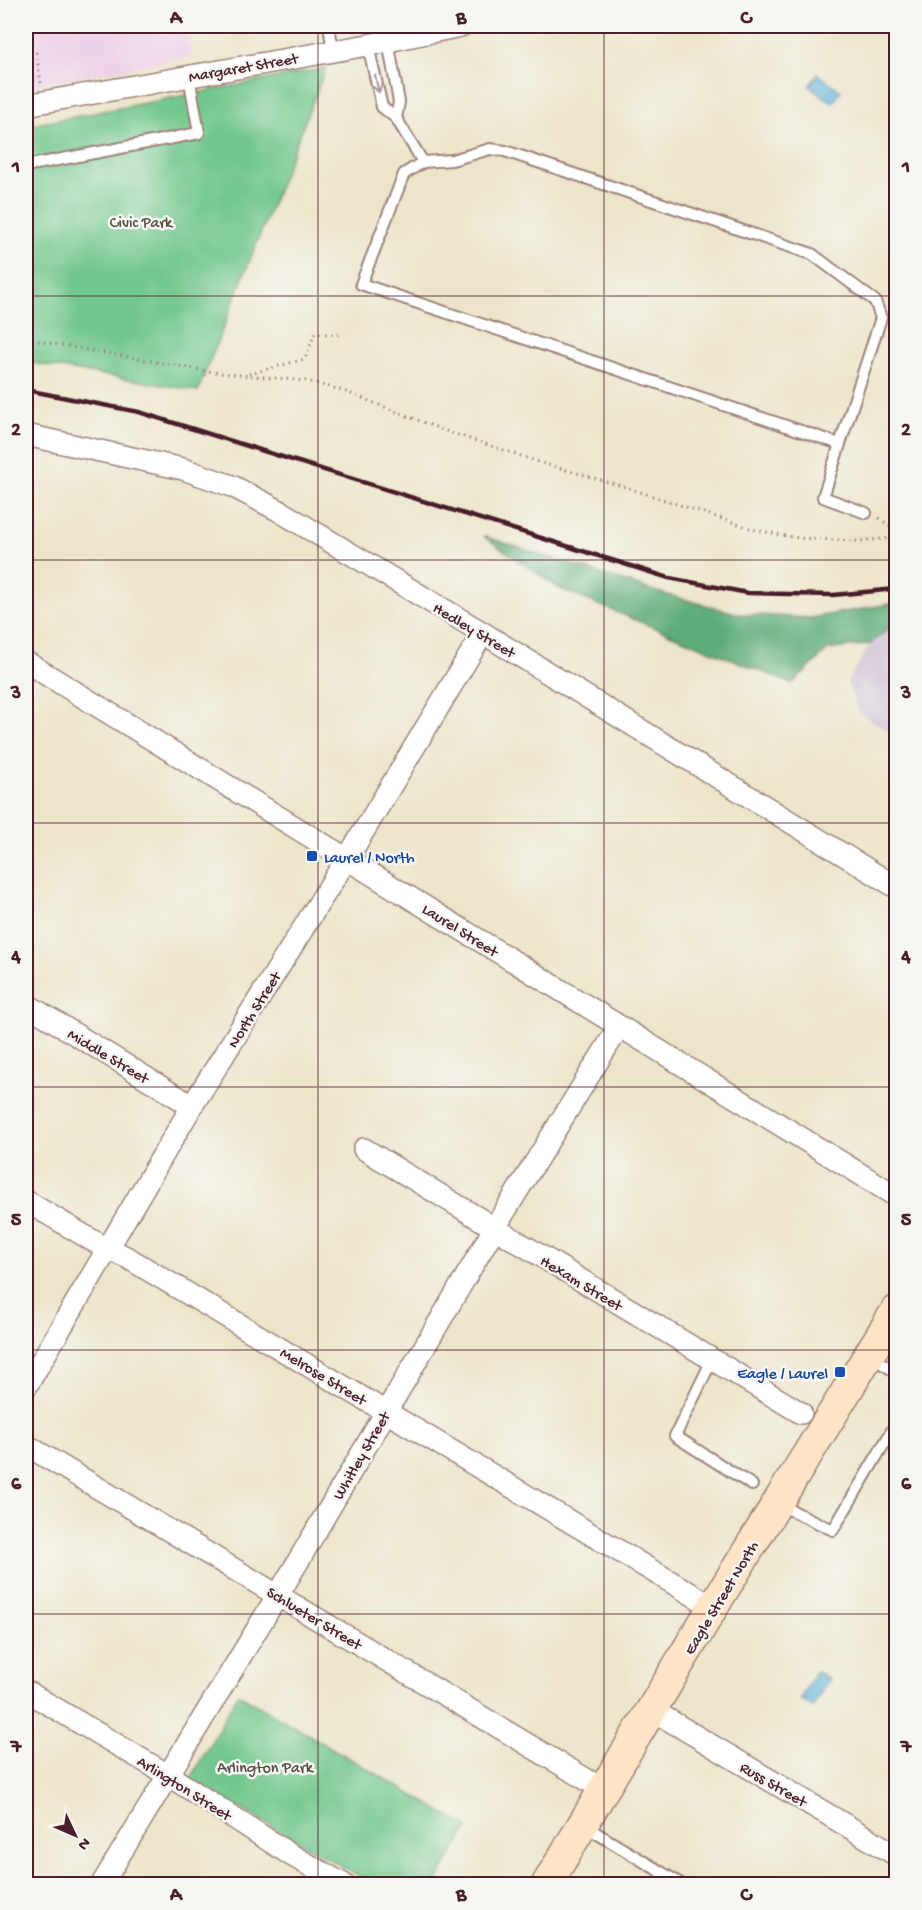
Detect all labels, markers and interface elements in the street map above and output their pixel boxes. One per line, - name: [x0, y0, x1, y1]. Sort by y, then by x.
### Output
- text: A: [169, 8, 184, 31]
- text: B: [455, 8, 467, 31]
- text: C: [740, 8, 754, 31]
- street label: Margaret Street: [188, 50, 301, 88]
- one-way arrow: [372, 74, 383, 94]
- text: 1: [11, 157, 20, 180]
- text: 1: [901, 157, 910, 180]
- park label: Civic Park: [110, 215, 174, 234]
- text: 2: [11, 420, 21, 443]
- text: 2: [901, 420, 911, 443]
- street label: Hedley Street: [428, 600, 519, 665]
- text: 3: [10, 683, 21, 706]
- text: 3: [900, 683, 911, 706]
- marker: Laurel / North: [305, 849, 319, 863]
- place label: Laurel / North: [324, 850, 415, 869]
- street label: Laurel Street: [418, 901, 502, 964]
- text: 4: [10, 947, 21, 970]
- text: 4: [900, 947, 911, 970]
- street label: North Street: [225, 968, 288, 1052]
- street label: Middle Street: [63, 1026, 153, 1090]
- text: 5: [11, 1210, 22, 1233]
- text: 5: [901, 1210, 912, 1233]
- street label: Hexam Street: [536, 1253, 626, 1318]
- street label: Melrose Street: [276, 1345, 370, 1412]
- marker: Eagle / Laurel: [833, 1365, 847, 1379]
- place label: Eagle / Laurel: [737, 1366, 828, 1385]
- street label: Whitley Street: [330, 1408, 397, 1504]
- text: 6: [11, 1474, 22, 1497]
- text: 6: [901, 1474, 912, 1497]
- street label: Eagle Street North: [682, 1538, 765, 1659]
- street label: Schlueter Street: [262, 1584, 365, 1657]
- text: 7: [10, 1737, 23, 1760]
- text: 7: [900, 1737, 913, 1760]
- street label: Arlington Street: [132, 1753, 235, 1827]
- street label: Russ Street: [735, 1759, 810, 1814]
- park label: Arlington Park: [217, 1760, 315, 1779]
- north arrow: [45, 1805, 105, 1865]
- text: N: [72, 1833, 94, 1854]
- text: A: [169, 1885, 184, 1908]
- text: B: [455, 1885, 467, 1908]
- text: C: [740, 1885, 754, 1908]

